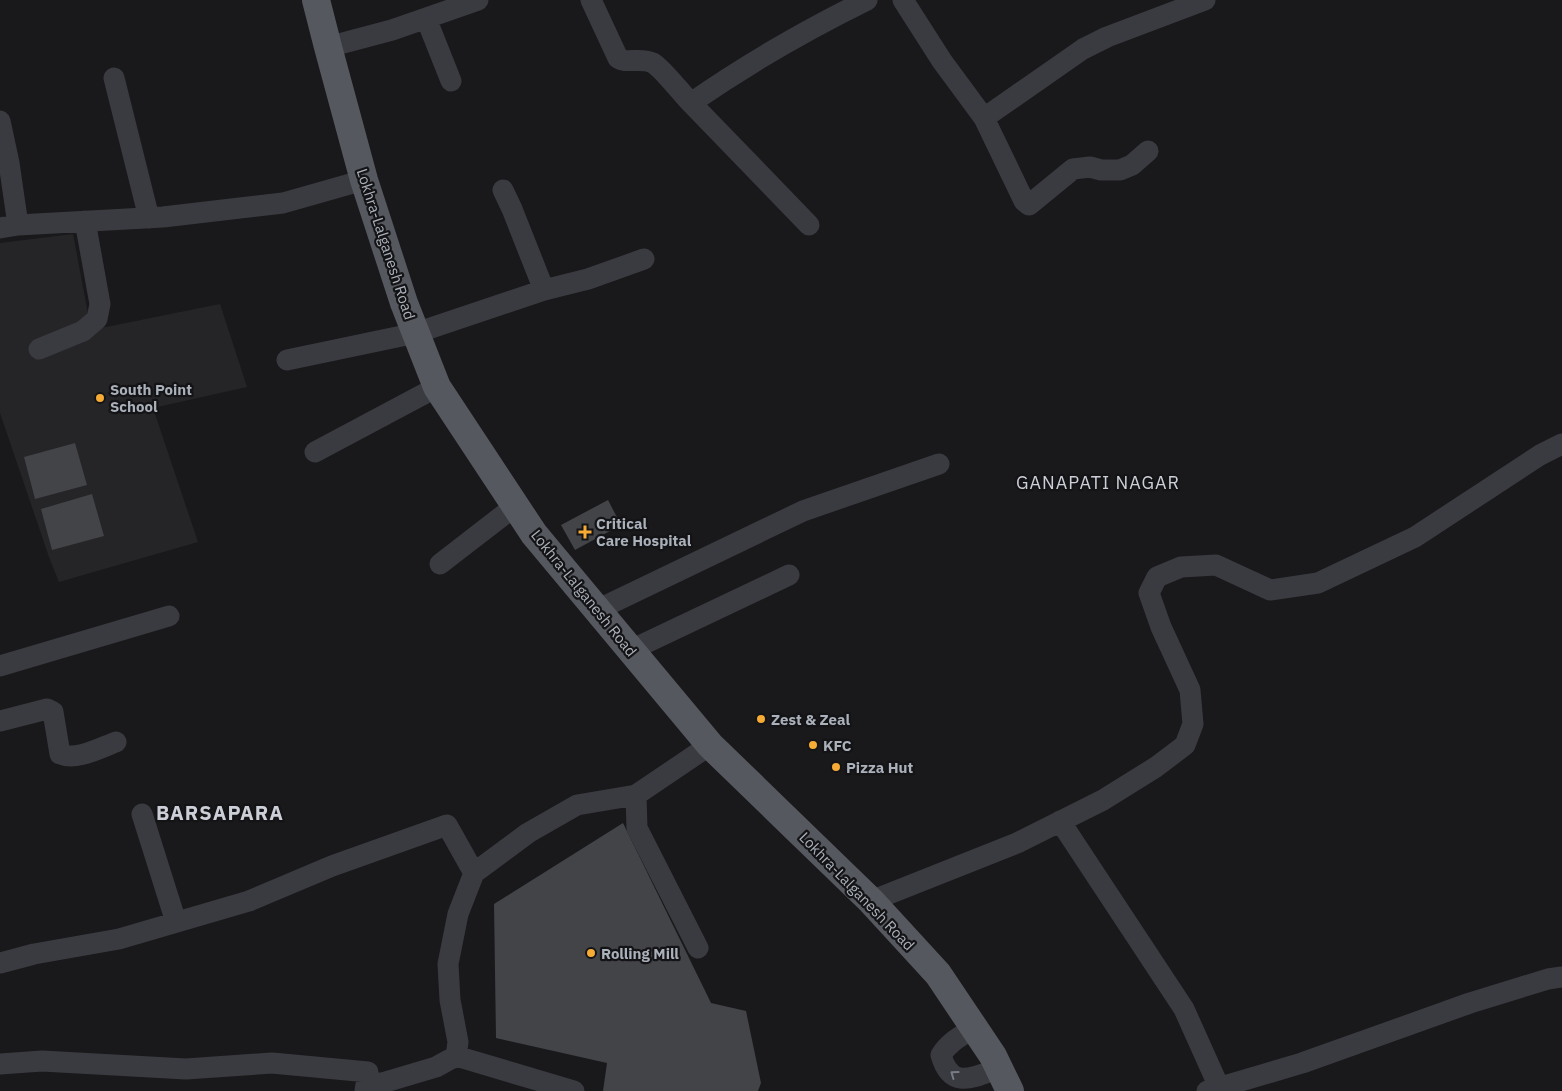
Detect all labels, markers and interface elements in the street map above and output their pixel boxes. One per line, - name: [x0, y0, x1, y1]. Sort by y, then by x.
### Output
- street label: Lokhra-Lalganesh Road: [353, 166, 419, 322]
- place label: South Point School: [110, 380, 192, 416]
- marker: South Point School: [94, 392, 106, 404]
- district label: GANAPATI NAGAR: [1016, 471, 1180, 494]
- place label: Critical Care Hospital: [596, 514, 692, 550]
- marker: Critical Care Hospital: [578, 525, 592, 539]
- street label: Lokhra-Lalganesh Road: [527, 526, 641, 660]
- place label: Zest & Zeal: [771, 710, 851, 729]
- marker: Zest & Zeal: [755, 713, 767, 725]
- place label: KFC: [823, 736, 852, 755]
- marker: KFC: [807, 739, 819, 751]
- place label: Pizza Hut: [846, 758, 914, 777]
- marker: Pizza Hut: [830, 761, 842, 773]
- district label: BARSAPARA: [156, 799, 284, 826]
- street label: Lokhra-Lalganesh Road: [795, 828, 919, 954]
- place label: Rolling Mill: [601, 944, 679, 963]
- marker: Rolling Mill: [585, 947, 597, 959]
- one-way arrow: [950, 1071, 959, 1081]

